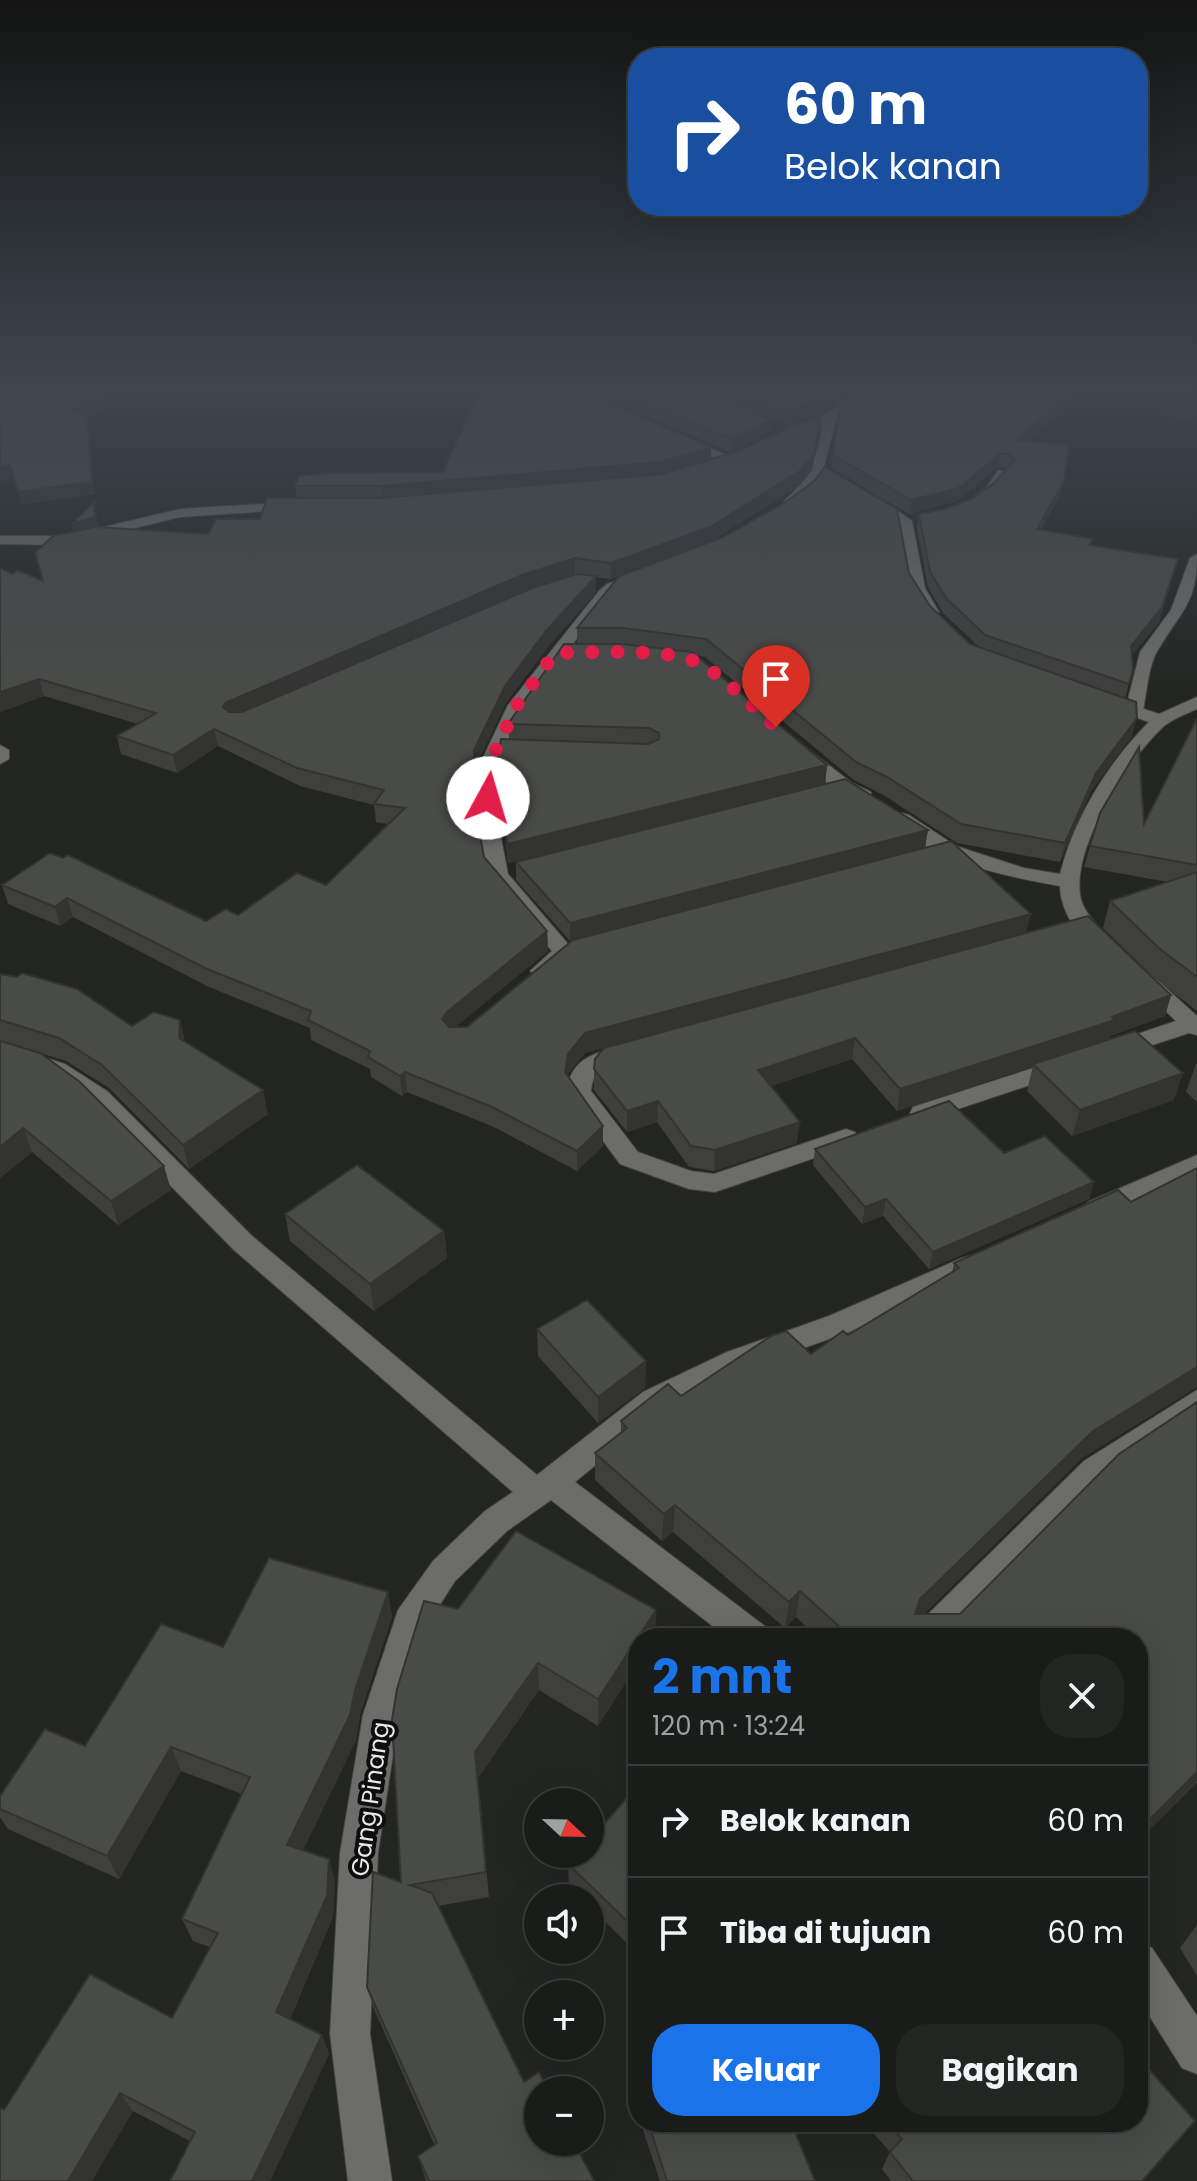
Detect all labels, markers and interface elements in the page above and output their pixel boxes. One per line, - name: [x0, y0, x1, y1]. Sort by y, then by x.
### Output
- text: 60 m: [784, 65, 927, 144]
- icon: right: [652, 80, 756, 184]
- text: Belok kanan: [784, 141, 1002, 192]
- pin: [742, 645, 810, 727]
- icon: arrive: [754, 657, 798, 701]
- position arrow: [446, 756, 530, 840]
- text: 2 mnt: [652, 1643, 792, 1710]
- button: close: [1040, 1654, 1124, 1738]
- text: 120 m · 13:24: [652, 1708, 805, 1744]
- street label: Gang Pinang: [343, 1720, 397, 1878]
- north arrow: [524, 1788, 604, 1868]
- map controls: [524, 1788, 604, 2156]
- icon: right: [652, 1799, 696, 1843]
- text: Belok kanan: [720, 1799, 911, 1842]
- text: 60 m: [1047, 1799, 1124, 1842]
- button: sound: [524, 1884, 604, 1964]
- icon: arrive: [652, 1911, 696, 1955]
- text: Tiba di tujuan: [720, 1911, 931, 1954]
- text: 60 m: [1047, 1911, 1124, 1954]
- button: +: [524, 1980, 604, 2060]
- button: Keluar: [652, 2024, 880, 2116]
- button: Bagikan: [896, 2024, 1124, 2116]
- button: −: [524, 2076, 604, 2156]

